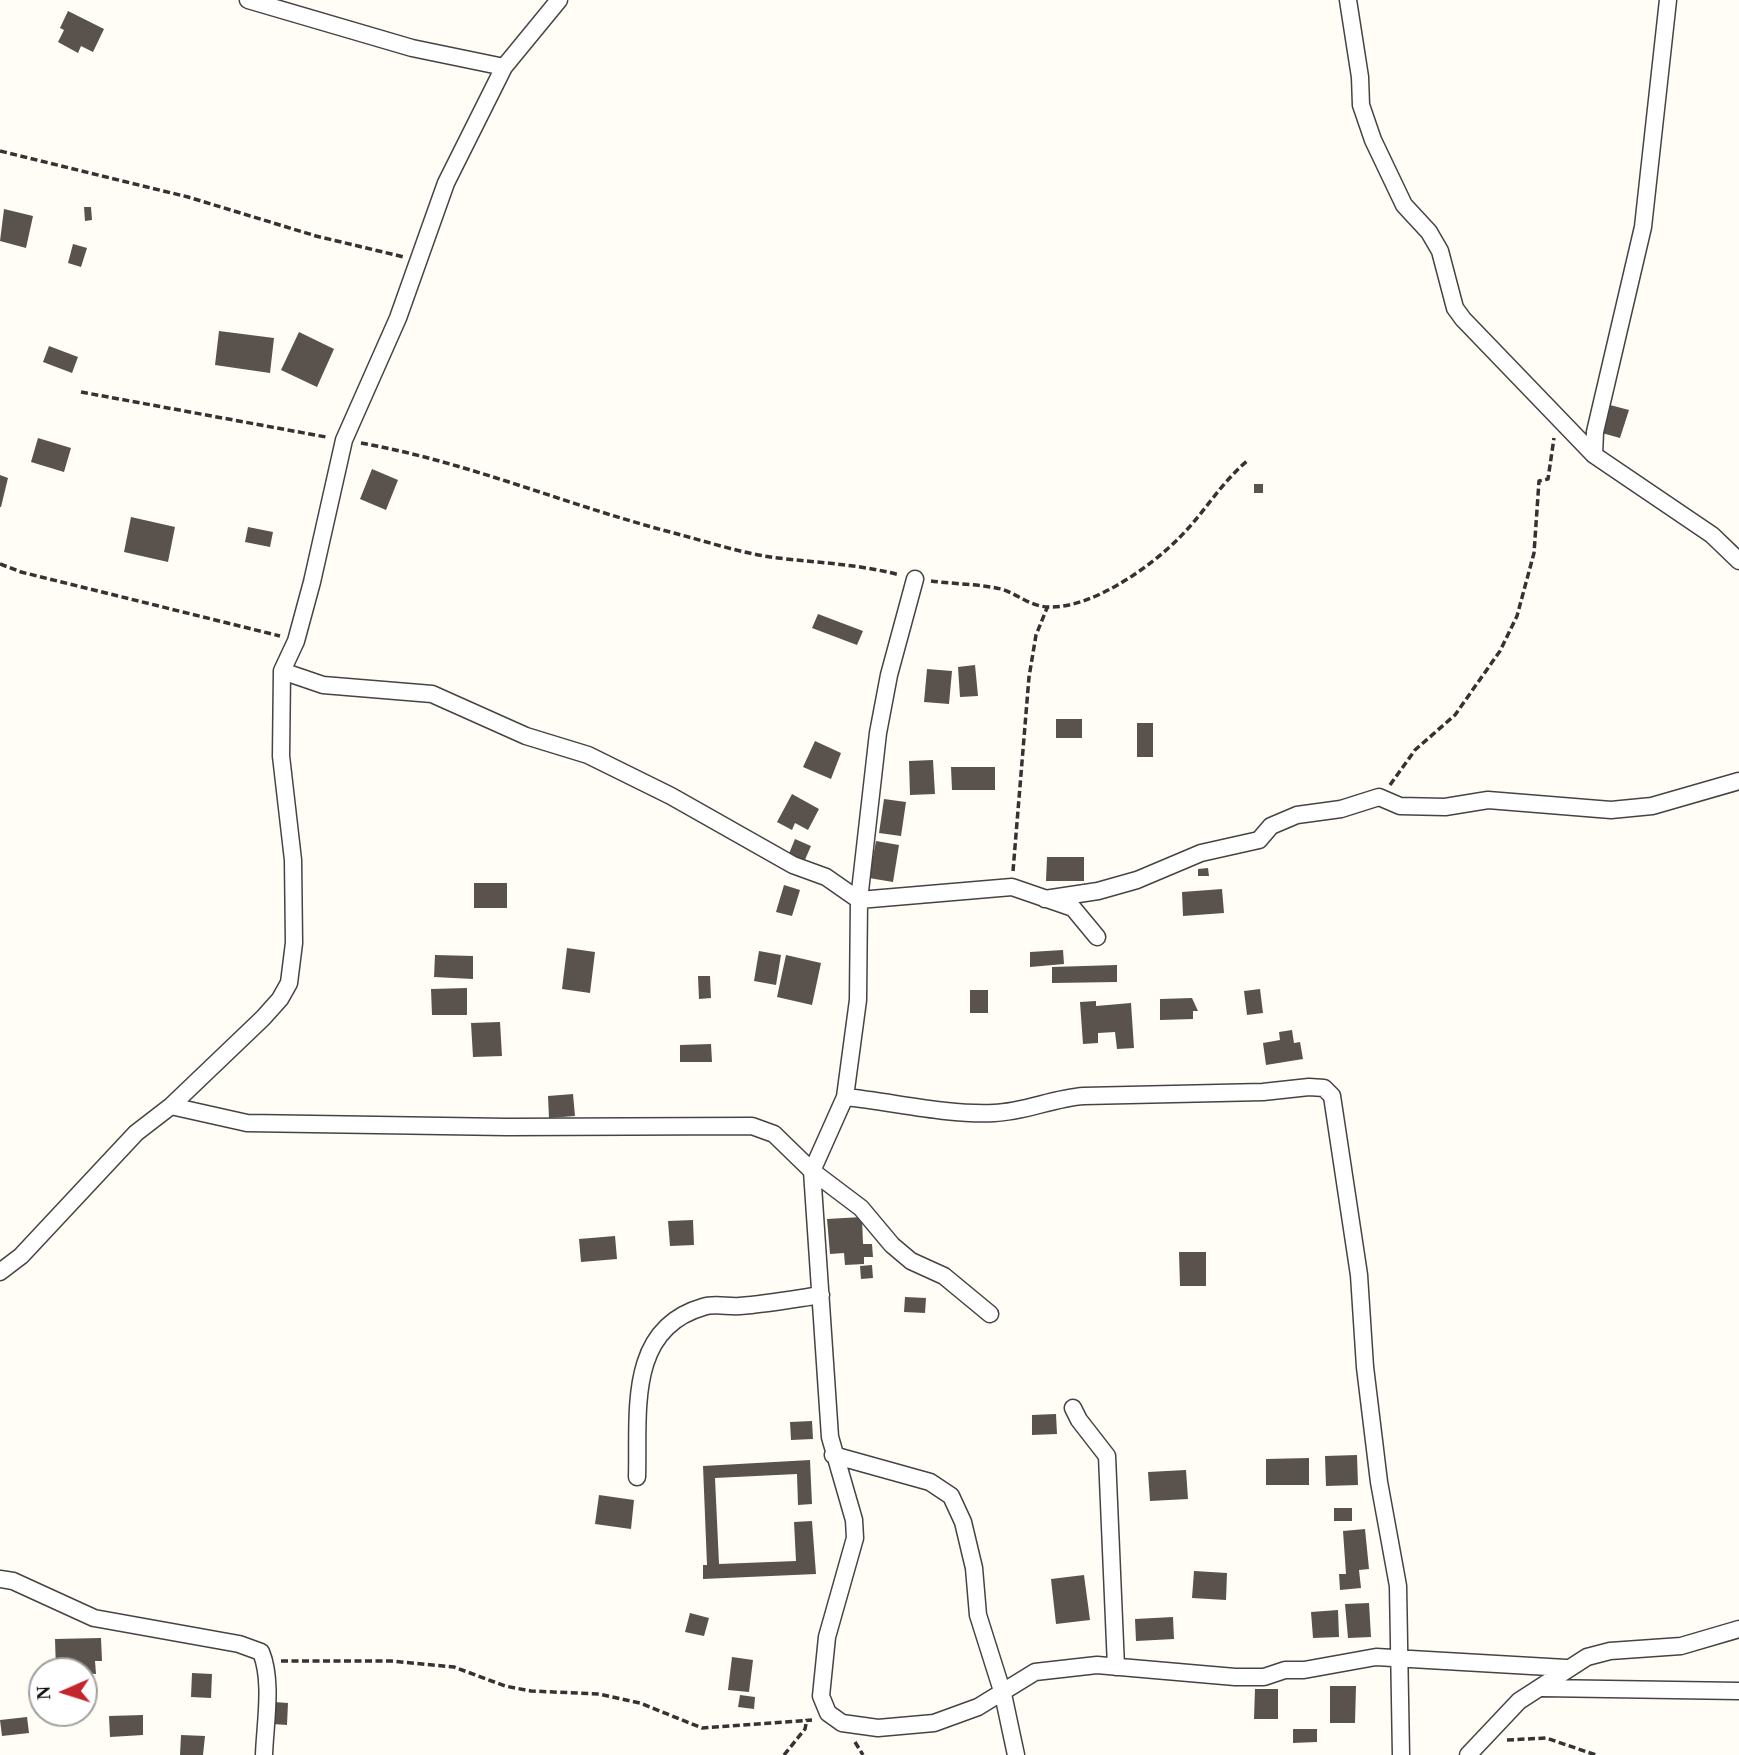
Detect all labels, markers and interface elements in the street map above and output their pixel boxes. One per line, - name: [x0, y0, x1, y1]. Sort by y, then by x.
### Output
- north arrow: [28, 1657, 98, 1727]
- text: N: [33, 1686, 54, 1700]

